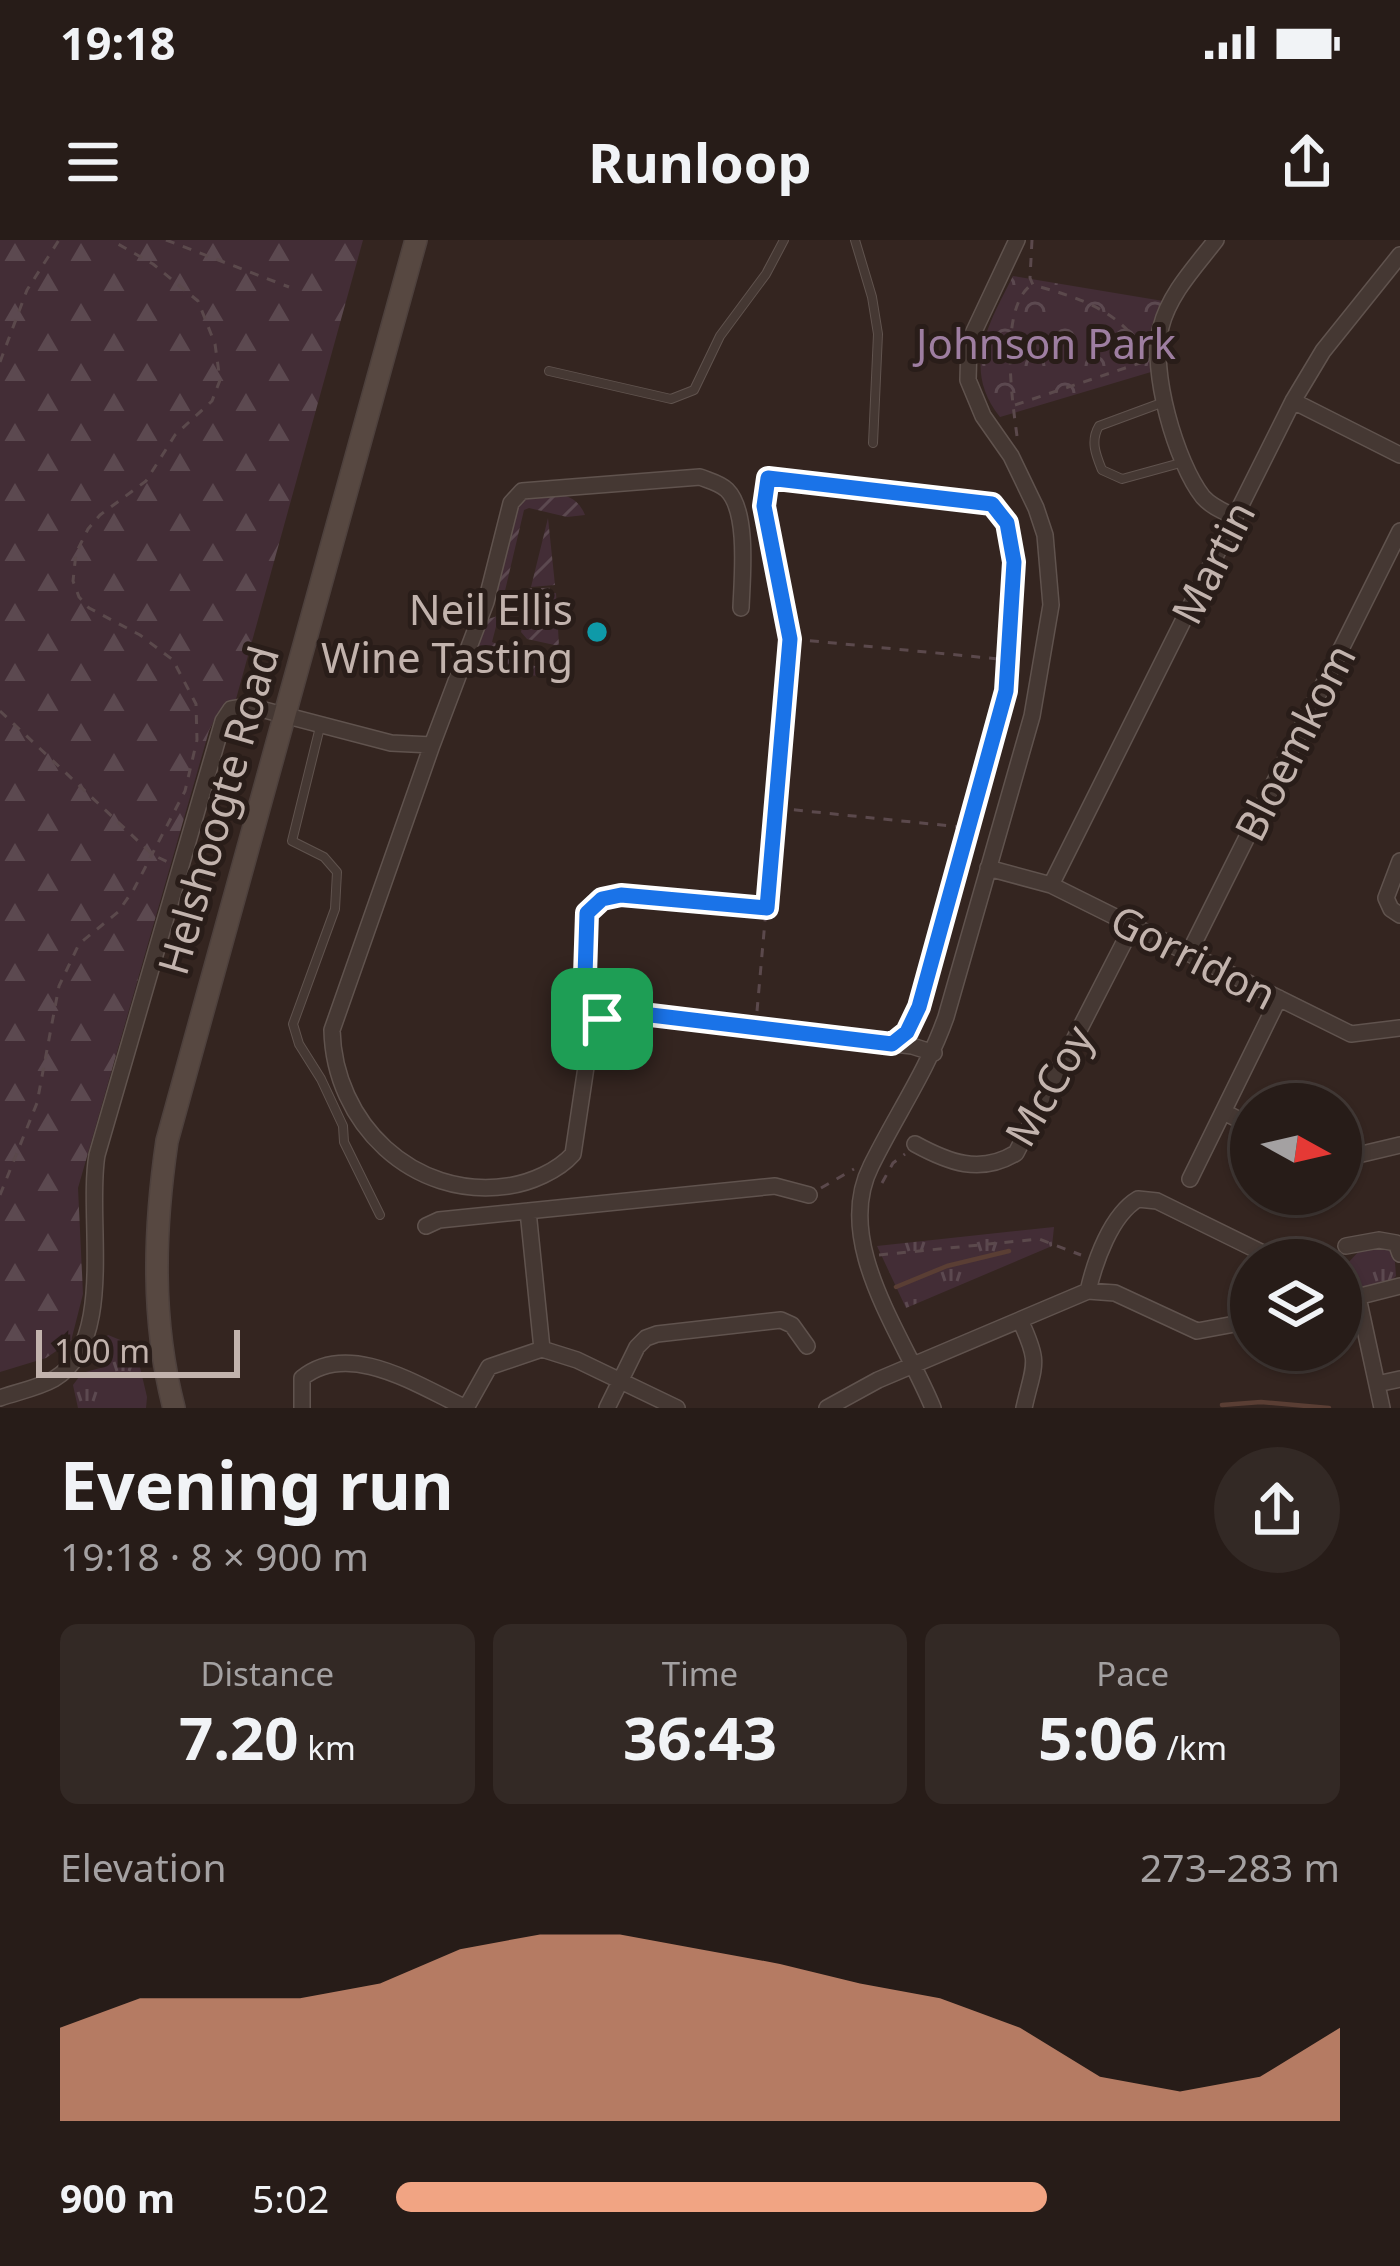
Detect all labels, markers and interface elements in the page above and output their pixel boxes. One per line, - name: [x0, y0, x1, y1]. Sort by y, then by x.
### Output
- text: 19:18: [60, 12, 176, 73]
- text: Runloop: [588, 125, 812, 199]
- icon: menu: [60, 129, 126, 195]
- icon: share: [1274, 129, 1340, 195]
- park label: Johnson Park: [912, 314, 1177, 371]
- street label: Martin: [1157, 491, 1267, 633]
- place label: Neil Ellis Wine Tasting: [321, 580, 573, 685]
- marker: Neil Ellis Wine Tasting: [584, 619, 610, 645]
- street label: Bloemkom: [1220, 634, 1368, 850]
- street label: Helshoogte Road: [143, 639, 291, 981]
- street label: Gorridon: [1101, 890, 1287, 1022]
- pin: [551, 968, 653, 1070]
- icon: arrive: [569, 986, 635, 1052]
- street label: McCoy: [991, 1014, 1106, 1156]
- north arrow: [1230, 1083, 1362, 1215]
- map controls: [1230, 1083, 1362, 1371]
- button: layers: [1230, 1239, 1362, 1371]
- scale bar: [36, 1324, 240, 1377]
- text: 100 m: [54, 1328, 150, 1373]
- text: Evening run: [60, 1439, 454, 1529]
- button: share: [1214, 1447, 1340, 1573]
- text: 19:18 · 8 × 900 m: [60, 1529, 369, 1582]
- text: Distance: [200, 1651, 334, 1696]
- text: Time: [662, 1651, 738, 1696]
- text: Pace: [1096, 1651, 1169, 1696]
- text: 7.20: [179, 1696, 299, 1778]
- text: 36:43: [623, 1696, 777, 1778]
- text: 5:06: [1038, 1696, 1158, 1778]
- text: km: [299, 1725, 356, 1770]
- text: /km: [1158, 1725, 1227, 1770]
- text: Elevation: [60, 1840, 227, 1893]
- text: 273–283 m: [1140, 1840, 1340, 1893]
- text: 900 m: [60, 2171, 175, 2224]
- text: 5:02: [252, 2171, 329, 2224]

